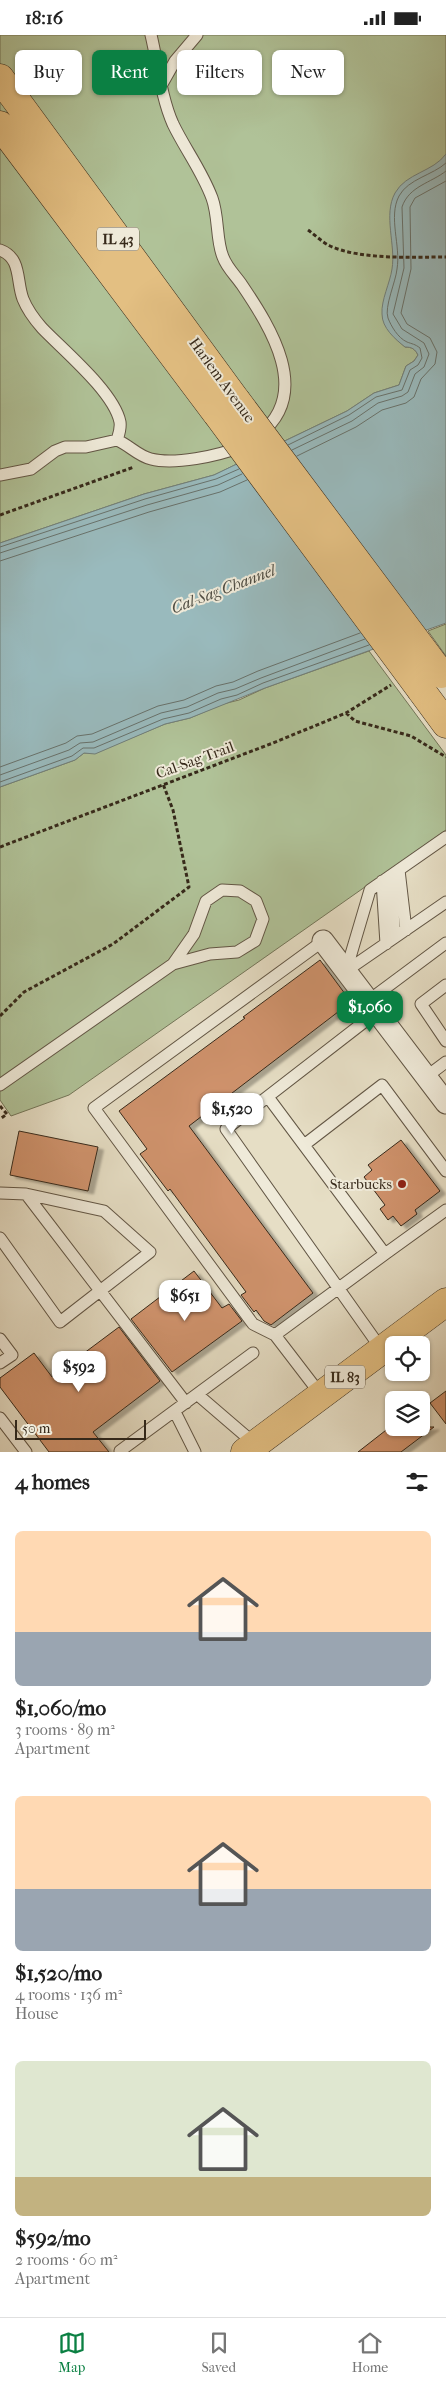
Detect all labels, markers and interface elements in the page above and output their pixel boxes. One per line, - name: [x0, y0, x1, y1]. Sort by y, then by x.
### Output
- text: 18:16: [25, 7, 63, 29]
- chip: Buy: [15, 50, 82, 95]
- chip: Rent: [92, 50, 167, 95]
- chip: Filters: [177, 50, 262, 95]
- chip: New: [272, 50, 344, 95]
- road number: IL 43: [97, 227, 139, 250]
- street label: Harlem Avenue: [185, 334, 259, 426]
- water label: Cal-Sag Channel: [168, 560, 280, 618]
- street label: Cal-Sag Trail: [153, 738, 237, 782]
- pin: $1,060: [329, 991, 411, 1033]
- text: $1,060: [348, 997, 392, 1016]
- pin: $1,520: [191, 1093, 273, 1135]
- text: $1,520: [211, 1099, 253, 1118]
- place label: Starbucks: [330, 1175, 392, 1193]
- marker: Starbucks: [396, 1178, 408, 1190]
- pin: $651: [155, 1279, 215, 1322]
- text: $651: [170, 1286, 200, 1305]
- map controls: [385, 1336, 430, 1436]
- button: locate: [385, 1336, 430, 1381]
- pin: $592: [49, 1351, 109, 1393]
- text: $592: [63, 1357, 95, 1376]
- road number: IL 83: [325, 1365, 365, 1389]
- button: layers: [385, 1391, 430, 1436]
- scale bar: [15, 1417, 146, 1440]
- text: 50 m: [22, 1420, 50, 1437]
- icon: filters: [403, 1468, 431, 1496]
- text: 4 homes: [15, 1470, 90, 1494]
- icon: home: [178, 1564, 268, 1654]
- text: $1,060/mo: [15, 1696, 106, 1720]
- text: 3 rooms · 89 m²: [15, 1720, 115, 1739]
- text: Apartment: [15, 1739, 90, 1758]
- icon: home: [178, 1829, 268, 1919]
- text: $1,520/mo: [15, 1961, 102, 1985]
- text: 4 rooms · 136 m²: [15, 1985, 122, 2004]
- text: House: [15, 2004, 58, 2023]
- icon: home: [178, 2094, 268, 2184]
- text: $592/mo: [15, 2226, 91, 2250]
- text: 2 rooms · 60 m²: [15, 2250, 118, 2269]
- text: Apartment: [15, 2269, 90, 2288]
- tab: Map: [58, 2329, 86, 2376]
- tab: Saved: [201, 2329, 236, 2376]
- tab: Home: [352, 2329, 388, 2376]

